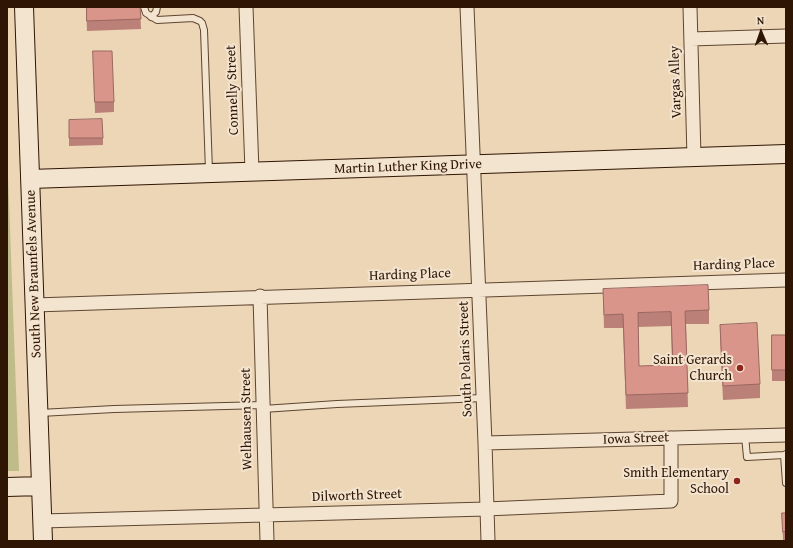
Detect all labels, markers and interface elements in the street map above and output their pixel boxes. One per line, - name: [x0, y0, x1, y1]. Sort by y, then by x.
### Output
- north arrow: [741, 12, 781, 52]
- text: N: [757, 12, 765, 28]
- street label: Connelly Street: [223, 45, 243, 135]
- street label: Vargas Alley: [666, 45, 686, 119]
- street label: Martin Luther King Drive: [334, 156, 482, 178]
- street label: South New Braunfels Avenue: [23, 190, 45, 358]
- street label: Harding Place: [693, 255, 775, 275]
- street label: Harding Place: [369, 265, 451, 285]
- street label: South Polaris Street: [456, 301, 476, 417]
- place label: Saint Gerards Church: [653, 352, 732, 384]
- marker: Saint Gerards Church: [735, 363, 745, 373]
- street label: Welhausen Street: [238, 368, 256, 470]
- street label: Iowa Street: [603, 429, 669, 449]
- place label: Smith Elementary School: [623, 465, 729, 498]
- marker: Smith Elementary School: [732, 476, 742, 486]
- street label: Dilworth Street: [312, 486, 402, 506]

